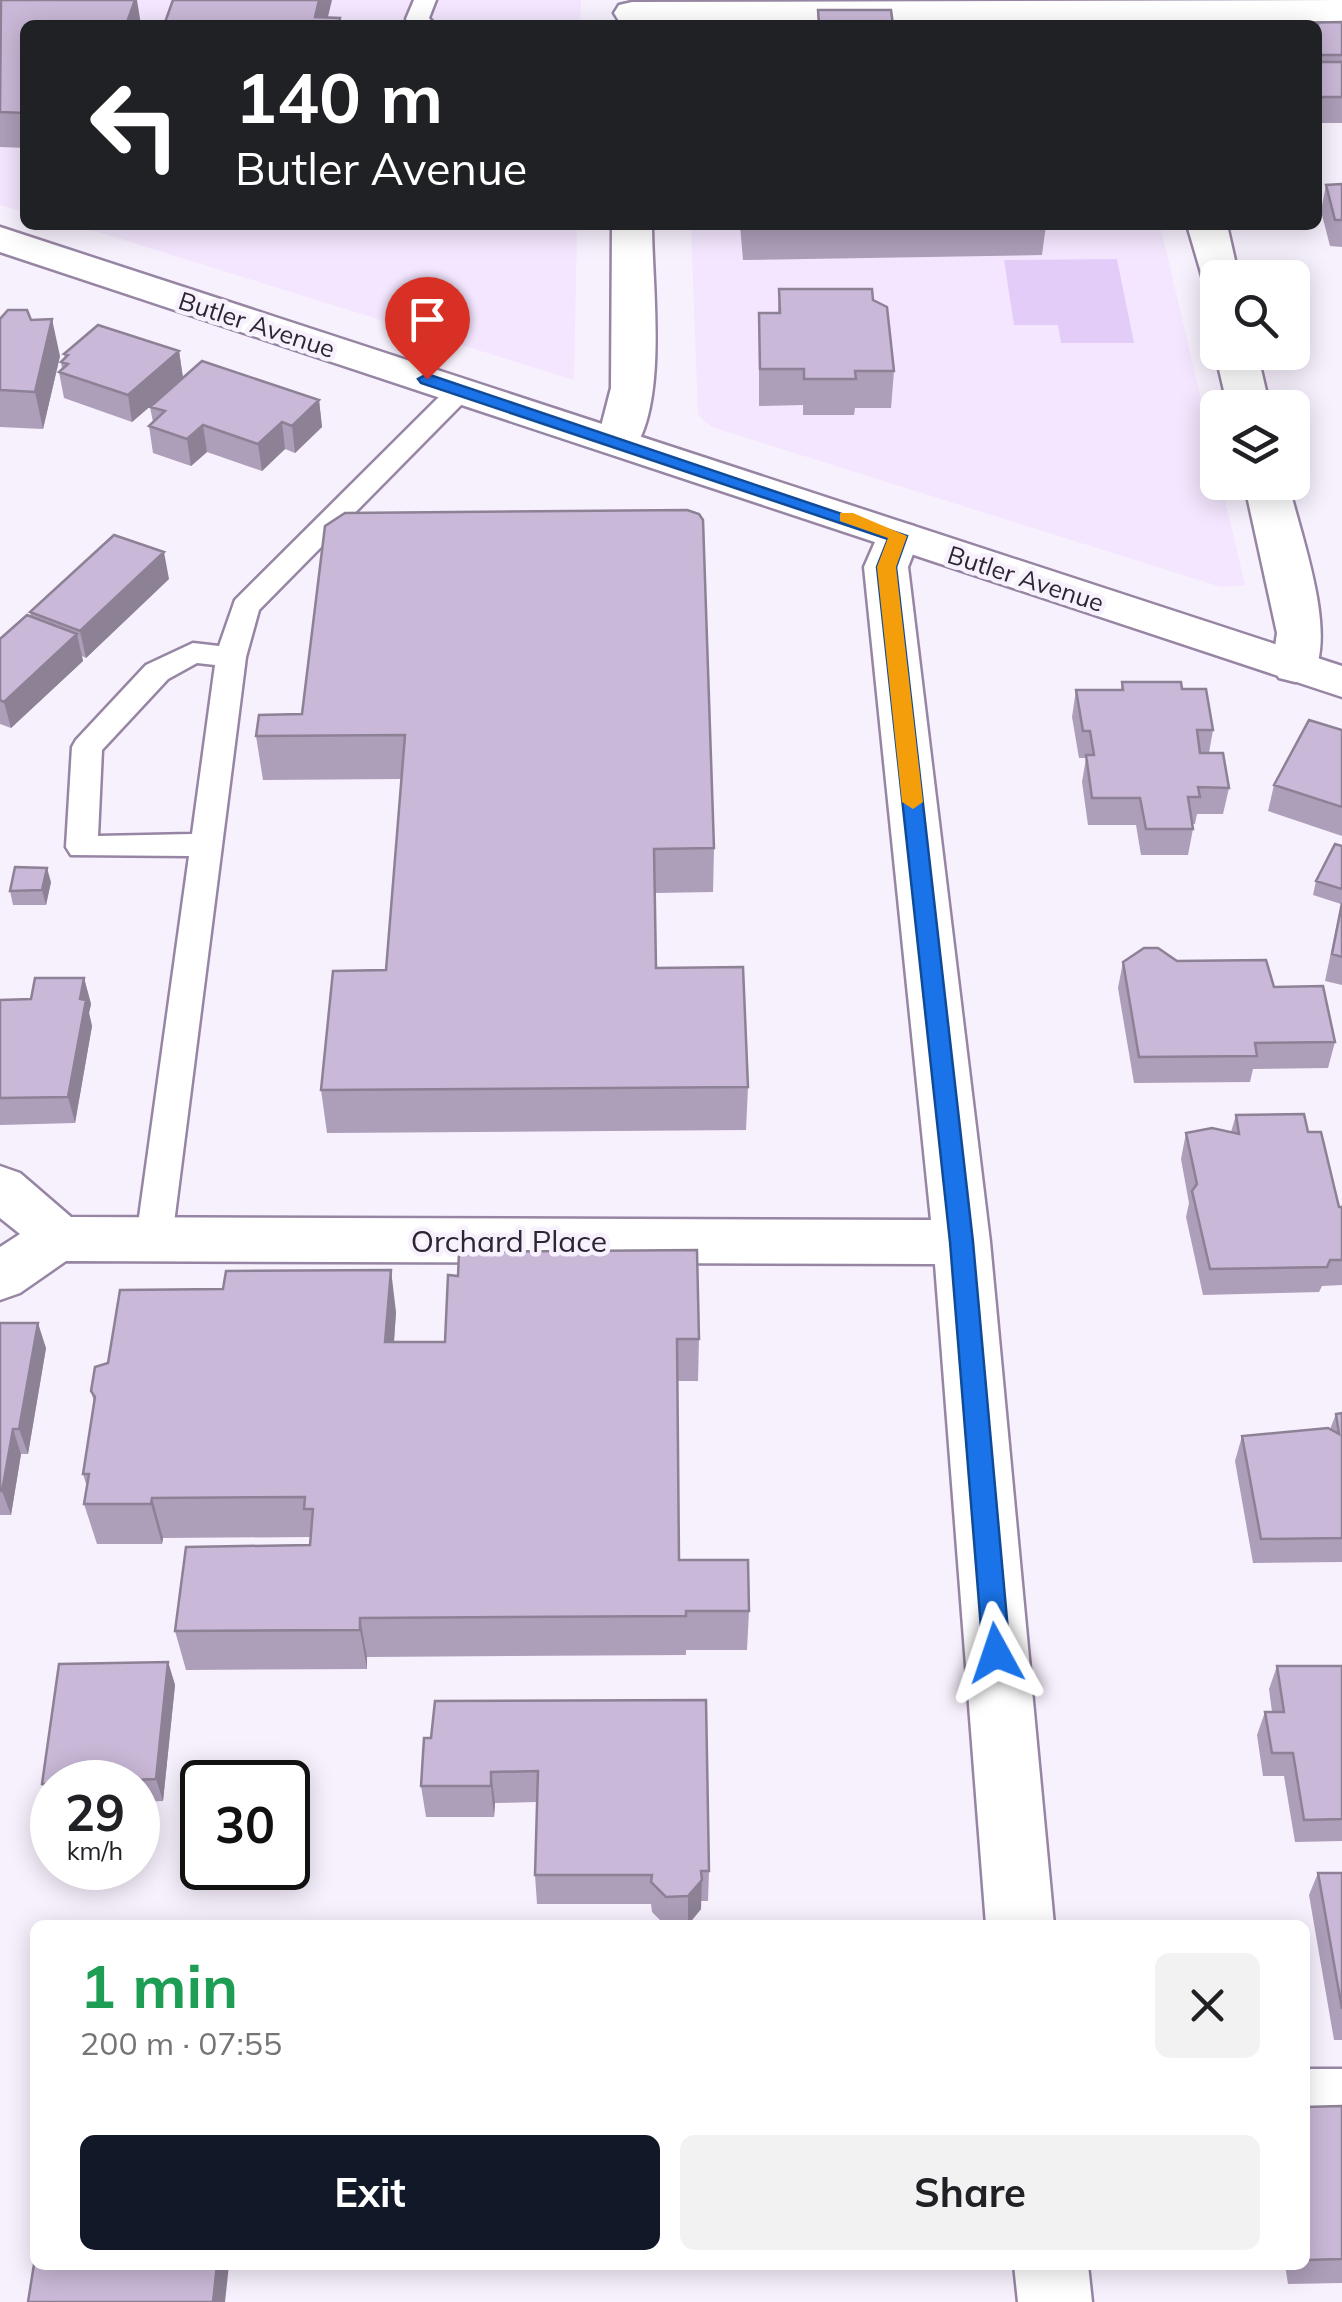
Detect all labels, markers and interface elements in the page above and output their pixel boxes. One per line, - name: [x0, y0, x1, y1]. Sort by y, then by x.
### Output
- text: 140 m: [235, 53, 443, 141]
- icon: left: [70, 60, 200, 190]
- text: Butler Avenue: [235, 140, 527, 196]
- map controls: [1200, 260, 1310, 500]
- button: search: [1200, 260, 1310, 370]
- pin: [385, 277, 470, 380]
- street label: Butler Avenue: [175, 284, 339, 364]
- icon: arrive: [400, 292, 455, 347]
- button: layers: [1200, 390, 1310, 500]
- street label: Butler Avenue: [944, 538, 1108, 618]
- street label: Orchard Place: [411, 1222, 607, 1260]
- position arrow: [944, 1601, 1048, 1705]
- speed limit sign: 30: [180, 1760, 310, 1890]
- text: 29: [65, 1781, 125, 1844]
- text: km/h: [67, 1835, 123, 1866]
- text: 1 min: [80, 1948, 238, 2023]
- button: close: [1155, 1953, 1260, 2058]
- text: 200 m · 07:55: [80, 2023, 282, 2063]
- button: Exit: [80, 2135, 660, 2250]
- button: Share: [680, 2135, 1260, 2250]

